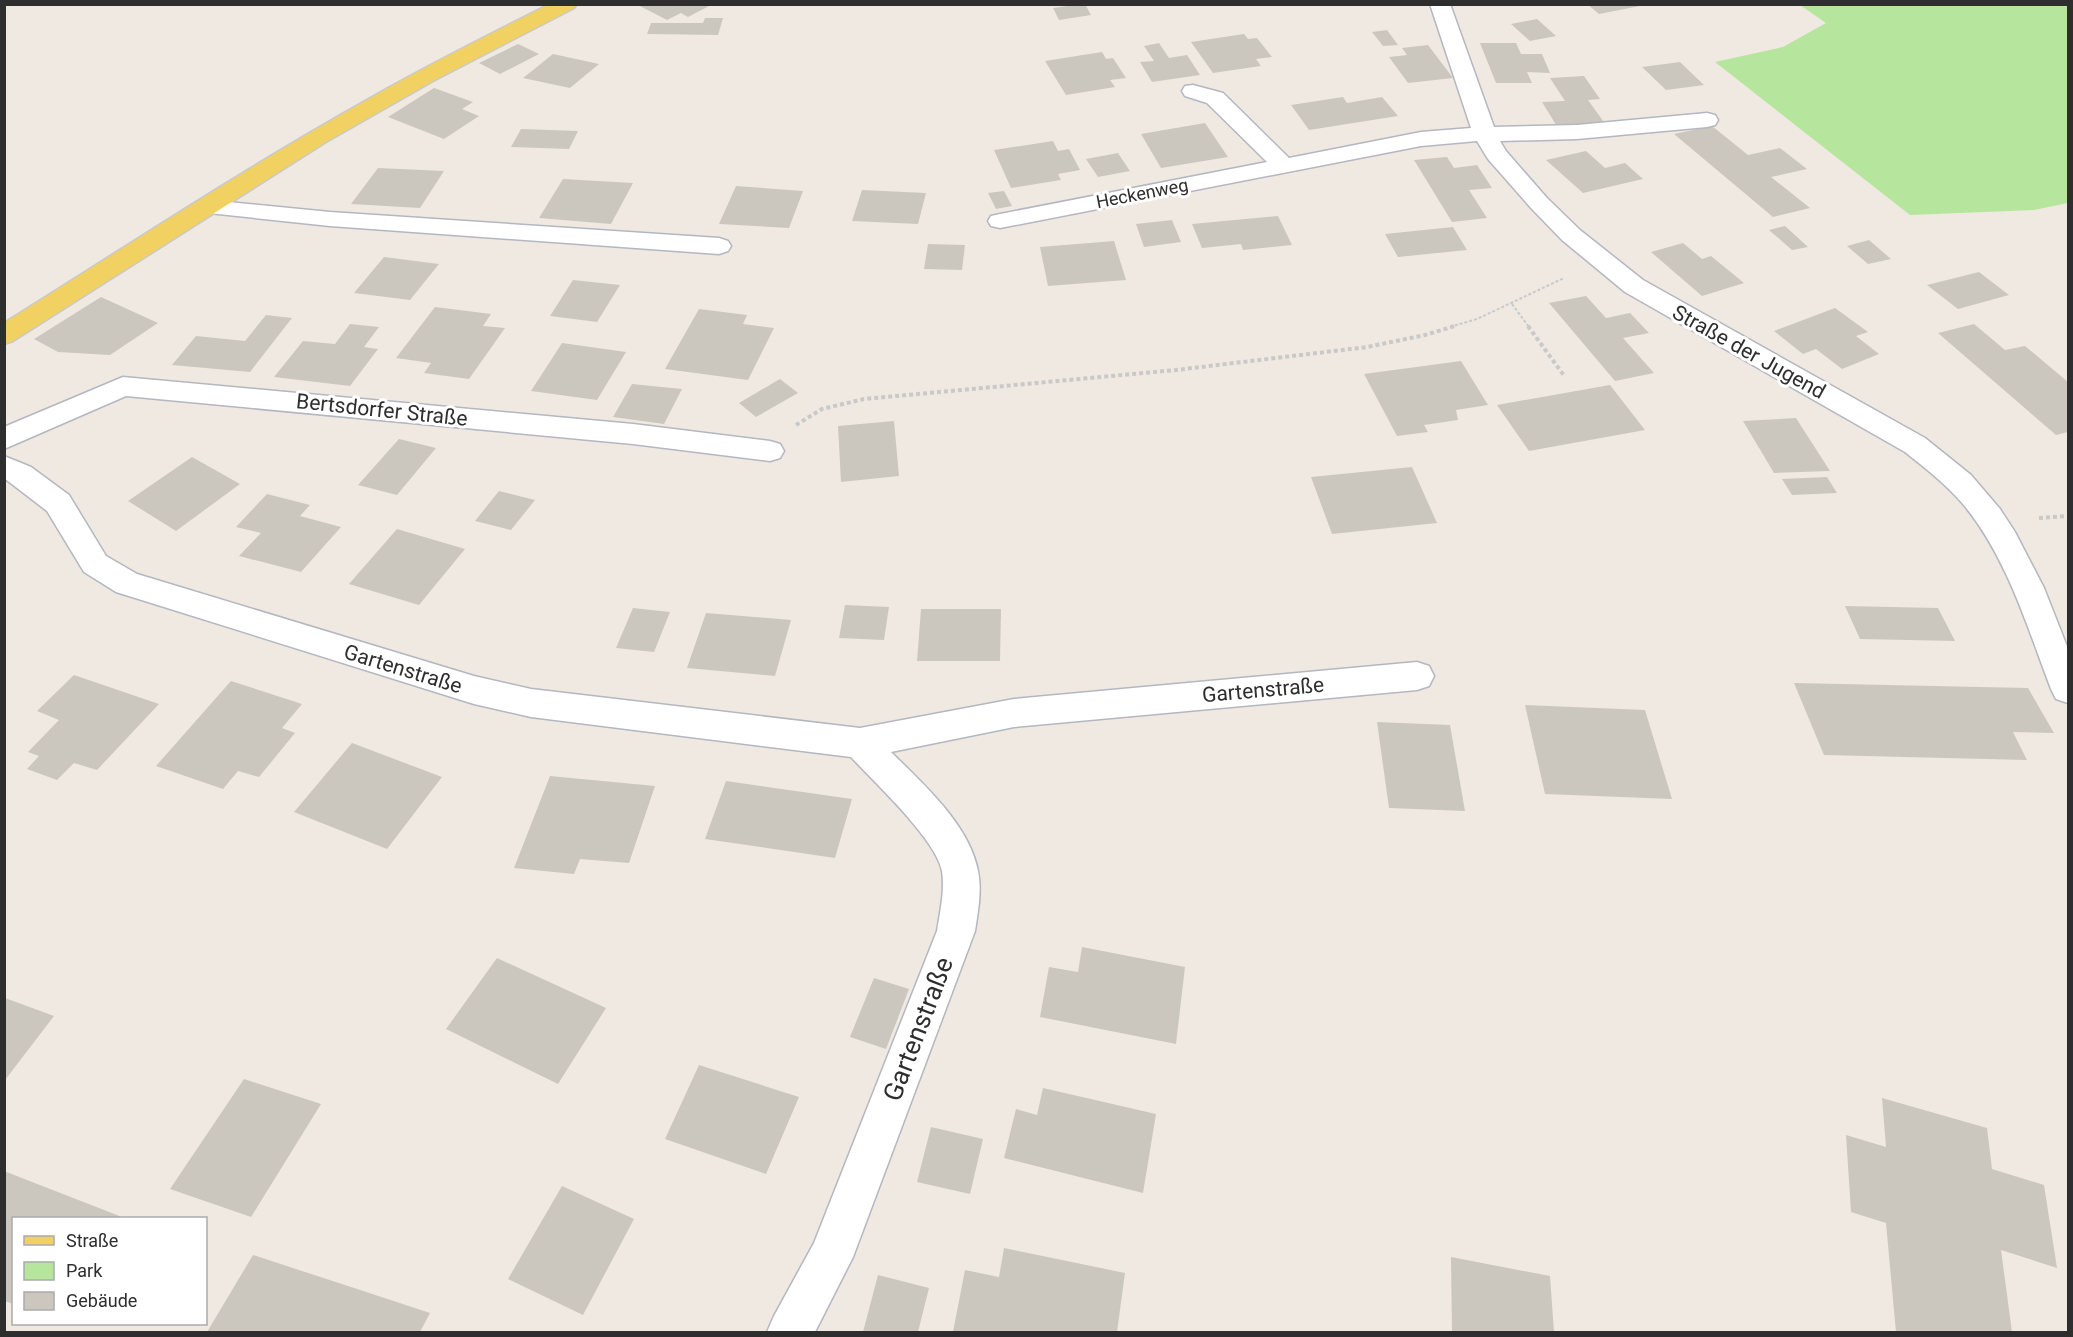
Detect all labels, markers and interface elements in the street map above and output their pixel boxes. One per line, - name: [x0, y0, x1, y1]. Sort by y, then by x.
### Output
- street label: Heckenweg: [1094, 174, 1190, 212]
- street label: Straße der Jugend: [1668, 300, 1830, 404]
- street label: Bertsdorfer Straße: [295, 389, 469, 431]
- street label: Gartenstraße: [341, 640, 465, 698]
- street label: Gartenstraße: [1201, 673, 1325, 707]
- street label: Gartenstraße: [877, 953, 959, 1105]
- legend: [12, 1217, 207, 1325]
- text: Straße: [66, 1230, 118, 1251]
- text: Park: [66, 1260, 103, 1281]
- text: Gebäude: [66, 1290, 137, 1311]

